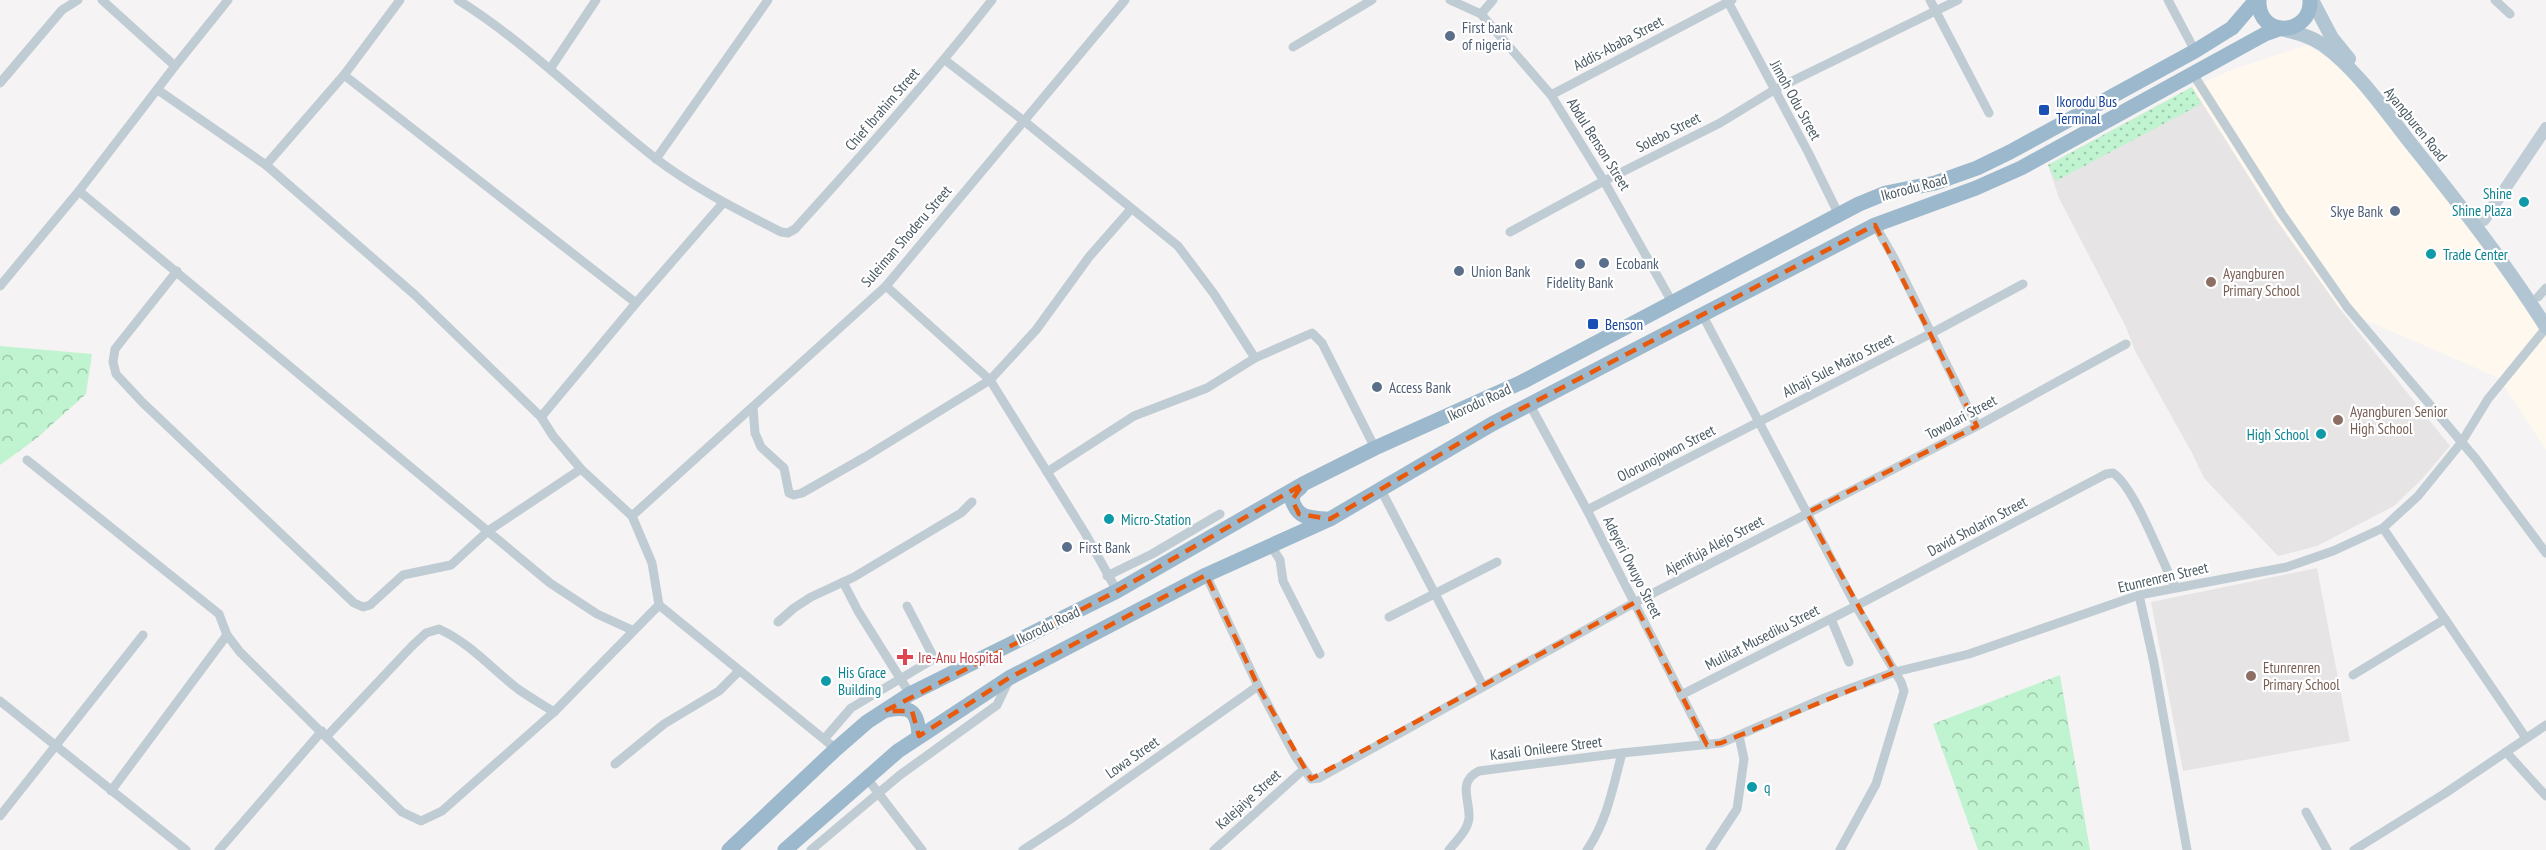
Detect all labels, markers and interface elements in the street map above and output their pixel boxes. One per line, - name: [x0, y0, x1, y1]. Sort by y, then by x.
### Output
- street label: Addis-Ababa Street: [1570, 11, 1666, 75]
- place label: First bank of nigeria: [1462, 18, 1513, 54]
- marker: First bank of nigeria: [1443, 29, 1457, 43]
- street label: Jimoh Odu Street: [1766, 56, 1826, 143]
- street label: Chief Ibrahim Street: [841, 64, 923, 154]
- street label: Ayangburen Road: [2380, 83, 2452, 165]
- place label: Ikorodu Bus Terminal: [2056, 92, 2117, 128]
- street label: Abdul Benson Street: [1563, 94, 1635, 194]
- marker: Ikorodu Bus Terminal: [2037, 103, 2051, 117]
- street label: Solebo Street: [1633, 108, 1703, 156]
- street label: Ikorodu Road: [1879, 169, 1949, 205]
- street label: Suleiman Shoderu Street: [857, 181, 955, 291]
- place label: Shine Shine Plaza: [2452, 184, 2512, 220]
- marker: Shine Shine Plaza: [2517, 195, 2531, 209]
- place label: Skye Bank: [2330, 202, 2383, 221]
- marker: Skye Bank: [2388, 204, 2402, 218]
- place label: Trade Center: [2443, 245, 2509, 264]
- marker: Trade Center: [2424, 247, 2438, 261]
- place label: Ecobank: [1616, 254, 1659, 273]
- marker: Ecobank: [1597, 256, 1611, 270]
- marker: Fidelity Bank: [1573, 257, 1587, 271]
- place label: Union Bank: [1471, 262, 1531, 281]
- marker: Union Bank: [1452, 264, 1466, 278]
- place label: Ayangburen Primary School: [2223, 264, 2300, 300]
- place label: Fidelity Bank: [1547, 273, 1614, 292]
- marker: Ayangburen Primary School: [2204, 275, 2218, 289]
- place label: Benson: [1605, 315, 1643, 334]
- marker: Benson: [1586, 317, 1600, 331]
- street label: Alhaji Sule Maito Street: [1779, 329, 1897, 401]
- place label: Access Bank: [1389, 378, 1451, 397]
- street label: Ikorodu Road: [1444, 379, 1514, 425]
- marker: Access Bank: [1370, 380, 1384, 394]
- street label: Towolari Street: [1922, 390, 2000, 444]
- place label: Ayangburen Senior High School: [2350, 402, 2448, 438]
- marker: Ayangburen Senior High School: [2331, 413, 2345, 427]
- street label: Olorunojowon Street: [1614, 420, 1718, 486]
- place label: High School: [2247, 425, 2310, 444]
- marker: High School: [2314, 427, 2328, 441]
- street label: David Sholarin Street: [1924, 492, 2030, 560]
- place label: Micro-Station: [1121, 510, 1191, 529]
- street label: Ajenifuja Alejo Street: [1661, 511, 1767, 579]
- marker: Micro-Station: [1102, 512, 1116, 526]
- street label: Adeyeri Owuyo Street: [1599, 513, 1667, 621]
- place label: First Bank: [1079, 538, 1131, 557]
- marker: First Bank: [1060, 540, 1074, 554]
- street label: Etunrenren Street: [2116, 557, 2210, 597]
- street label: Mulikat Musediku Street: [1702, 600, 1822, 674]
- street label: Ikorodu Road: [1013, 602, 1083, 648]
- marker: Ire-Anu Hospital: [896, 648, 914, 666]
- place label: Ire-Anu Hospital: [918, 648, 1003, 667]
- place label: Etunrenren Primary School: [2263, 658, 2340, 694]
- place label: His Grace Building: [838, 663, 886, 699]
- marker: Etunrenren Primary School: [2244, 669, 2258, 683]
- marker: His Grace Building: [819, 674, 833, 688]
- street label: Lowa Street: [1102, 732, 1162, 782]
- street label: Kasali Onileere Street: [1489, 732, 1603, 764]
- street label: Kalejaiye Street: [1211, 765, 1285, 833]
- place label: q: [1764, 778, 1770, 797]
- marker: q: [1745, 780, 1759, 794]

